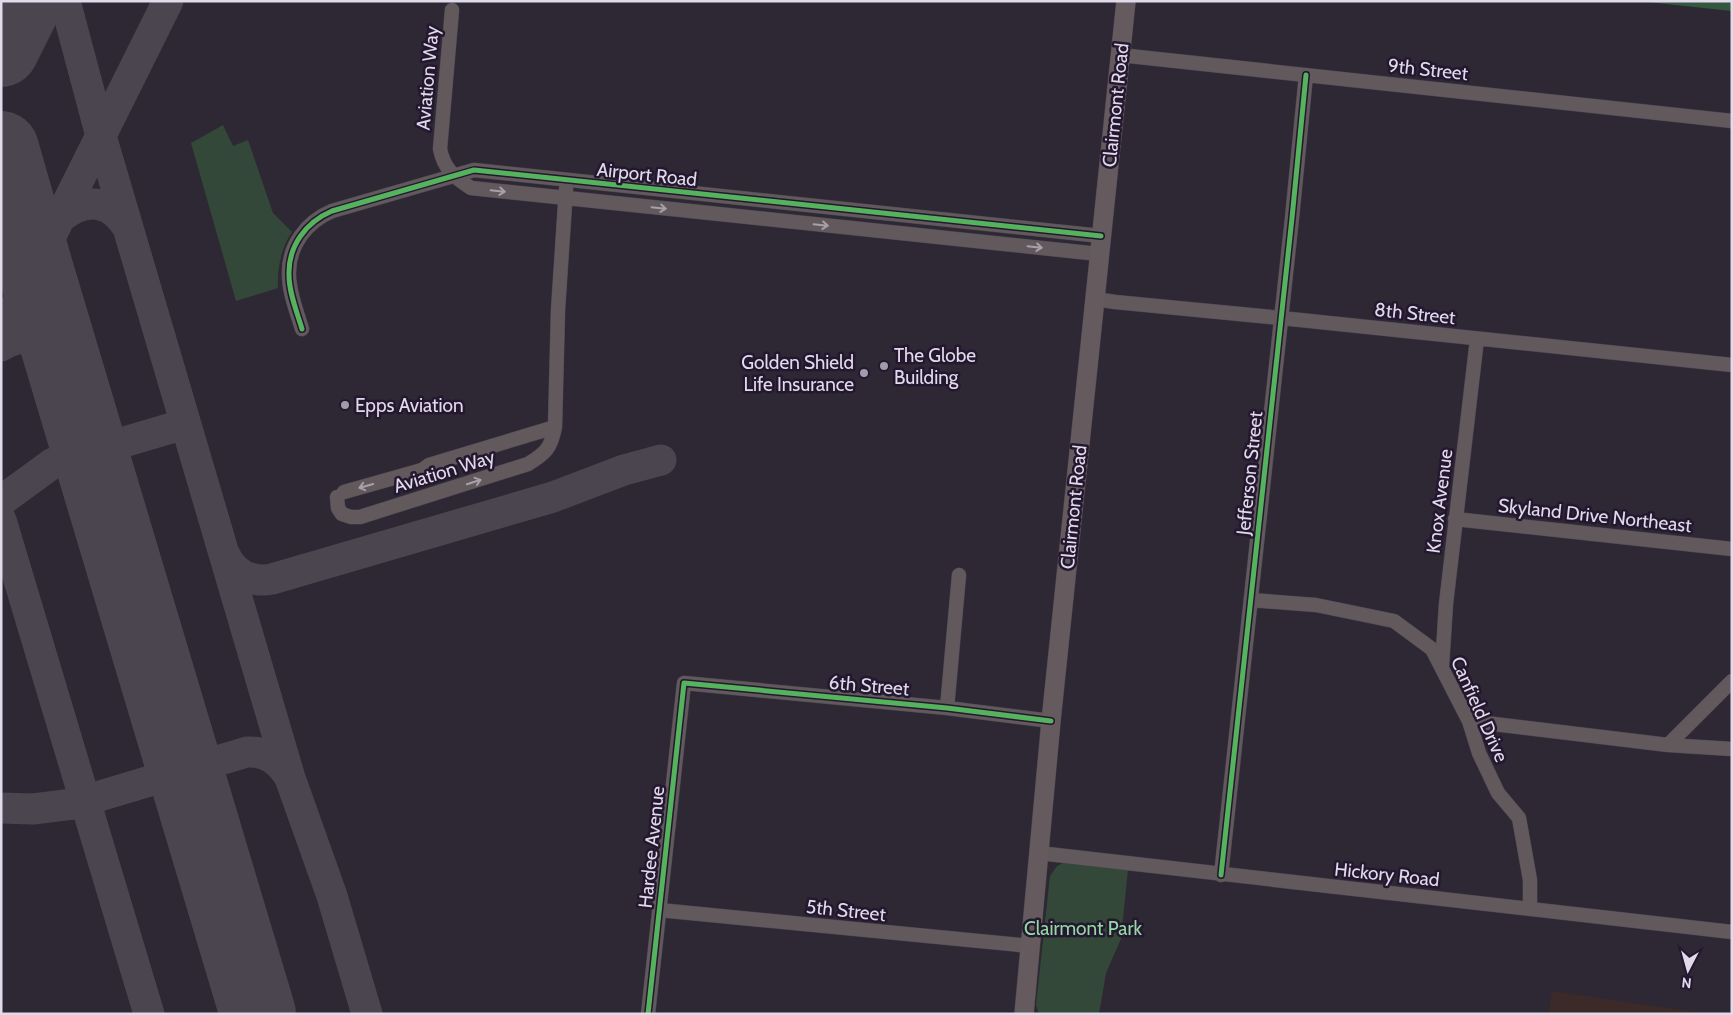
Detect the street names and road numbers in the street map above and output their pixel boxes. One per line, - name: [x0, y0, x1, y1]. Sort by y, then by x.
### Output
- street label: Aviation Way: [411, 25, 444, 131]
- street label: Clairmont Road: [1098, 42, 1133, 168]
- street label: 9th Street: [1387, 54, 1470, 85]
- street label: Airport Road: [596, 158, 698, 191]
- street label: 8th Street: [1373, 298, 1457, 329]
- street label: Jefferson Street: [1231, 409, 1268, 537]
- street label: Clairmont Road: [1056, 444, 1091, 570]
- street label: Aviation Way: [391, 445, 498, 498]
- street label: Knox Avenue: [1422, 447, 1457, 555]
- street label: Skyland Drive Northeast: [1497, 494, 1693, 537]
- street label: Canfield Drive: [1446, 653, 1513, 766]
- street label: 6th Street: [828, 671, 911, 701]
- street label: Hardee Avenue: [634, 785, 669, 909]
- street label: Hickory Road: [1333, 858, 1441, 891]
- street label: 5th Street: [805, 895, 888, 926]

